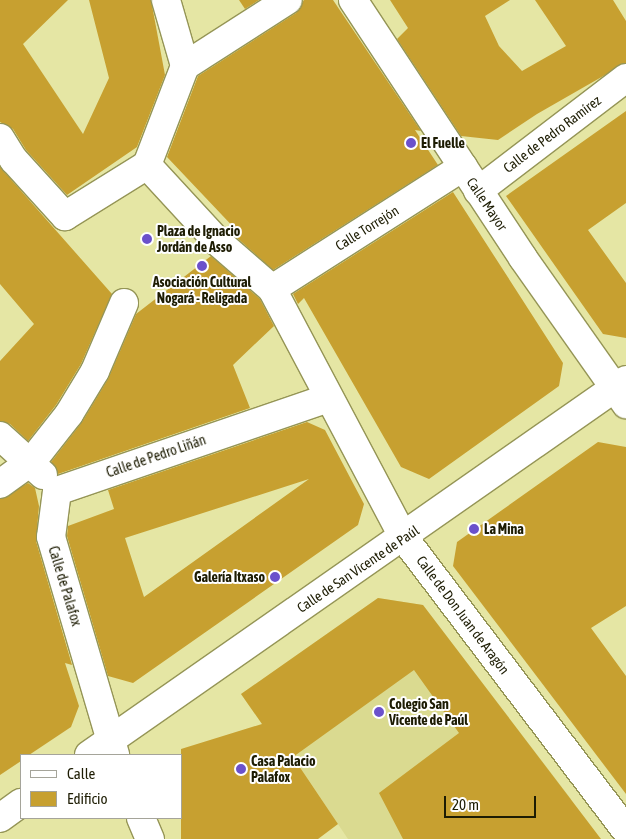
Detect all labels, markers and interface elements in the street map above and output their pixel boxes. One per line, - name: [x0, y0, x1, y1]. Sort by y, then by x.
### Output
- street label: Calle de Pedro Ramírez: [500, 92, 604, 176]
- place label: El Fuelle: [421, 135, 465, 151]
- marker: El Fuelle: [405, 137, 417, 149]
- street label: Calle Mayor: [463, 174, 511, 234]
- street label: Calle Torrejón: [332, 202, 402, 254]
- place label: Plaza de Ignacio Jordán de Asso: [157, 223, 240, 256]
- marker: Plaza de Ignacio Jordán de Asso: [141, 233, 153, 245]
- marker: Asociación Cultural Nogará - Religada: [196, 260, 208, 272]
- place label: Asociación Cultural Nogará - Religada: [153, 274, 251, 306]
- street label: Calle de Pedro Liñán: [104, 431, 208, 481]
- place label: La Mina: [484, 521, 524, 537]
- street label: Calle de San Vicente de Paúl: [294, 522, 422, 616]
- marker: La Mina: [468, 523, 480, 535]
- street label: Calle de Palafox: [45, 544, 85, 628]
- street label: Calle de Don Juan de Aragón: [413, 552, 513, 678]
- place label: Galería Itxaso: [194, 569, 265, 585]
- marker: Galería Itxaso: [269, 571, 281, 583]
- place label: Colegio San Vicente de Paúl: [389, 696, 468, 729]
- marker: Colegio San Vicente de Paúl: [373, 706, 385, 718]
- place label: Casa Palacio Palafox: [251, 753, 315, 786]
- legend: [20, 754, 182, 819]
- marker: Casa Palacio Palafox: [235, 763, 247, 775]
- text: Calle: [67, 765, 95, 782]
- scale bar: [446, 786, 538, 818]
- text: Edificio: [67, 790, 108, 807]
- text: 20 m: [452, 796, 479, 813]

